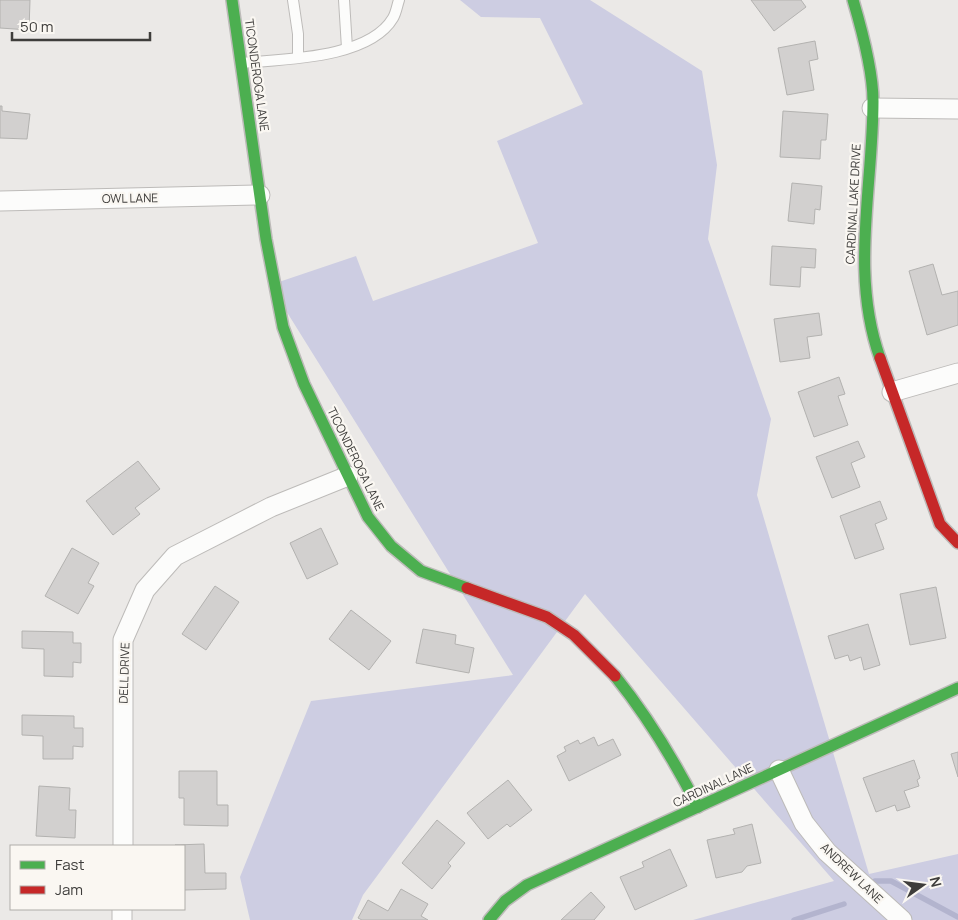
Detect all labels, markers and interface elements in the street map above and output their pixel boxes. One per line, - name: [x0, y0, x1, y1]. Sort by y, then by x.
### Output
- scale bar: [12, 10, 150, 42]
- text: 50 m: [20, 16, 54, 37]
- street label: TICONDEROGA LANE: [241, 18, 273, 133]
- street label: CARDINAL LAKE DRIVE: [841, 143, 865, 265]
- street label: OWL LANE: [102, 189, 158, 207]
- street label: TICONDEROGA LANE: [323, 404, 389, 514]
- street label: DELL DRIVE: [114, 642, 134, 704]
- street label: CARDINAL LANE: [670, 759, 756, 811]
- street label: ANDREW LANE: [817, 839, 887, 907]
- legend: [10, 845, 185, 910]
- text: Fast: [55, 854, 84, 875]
- north arrow: [898, 860, 948, 910]
- text: N: [926, 875, 947, 889]
- text: Jam: [55, 879, 83, 900]

